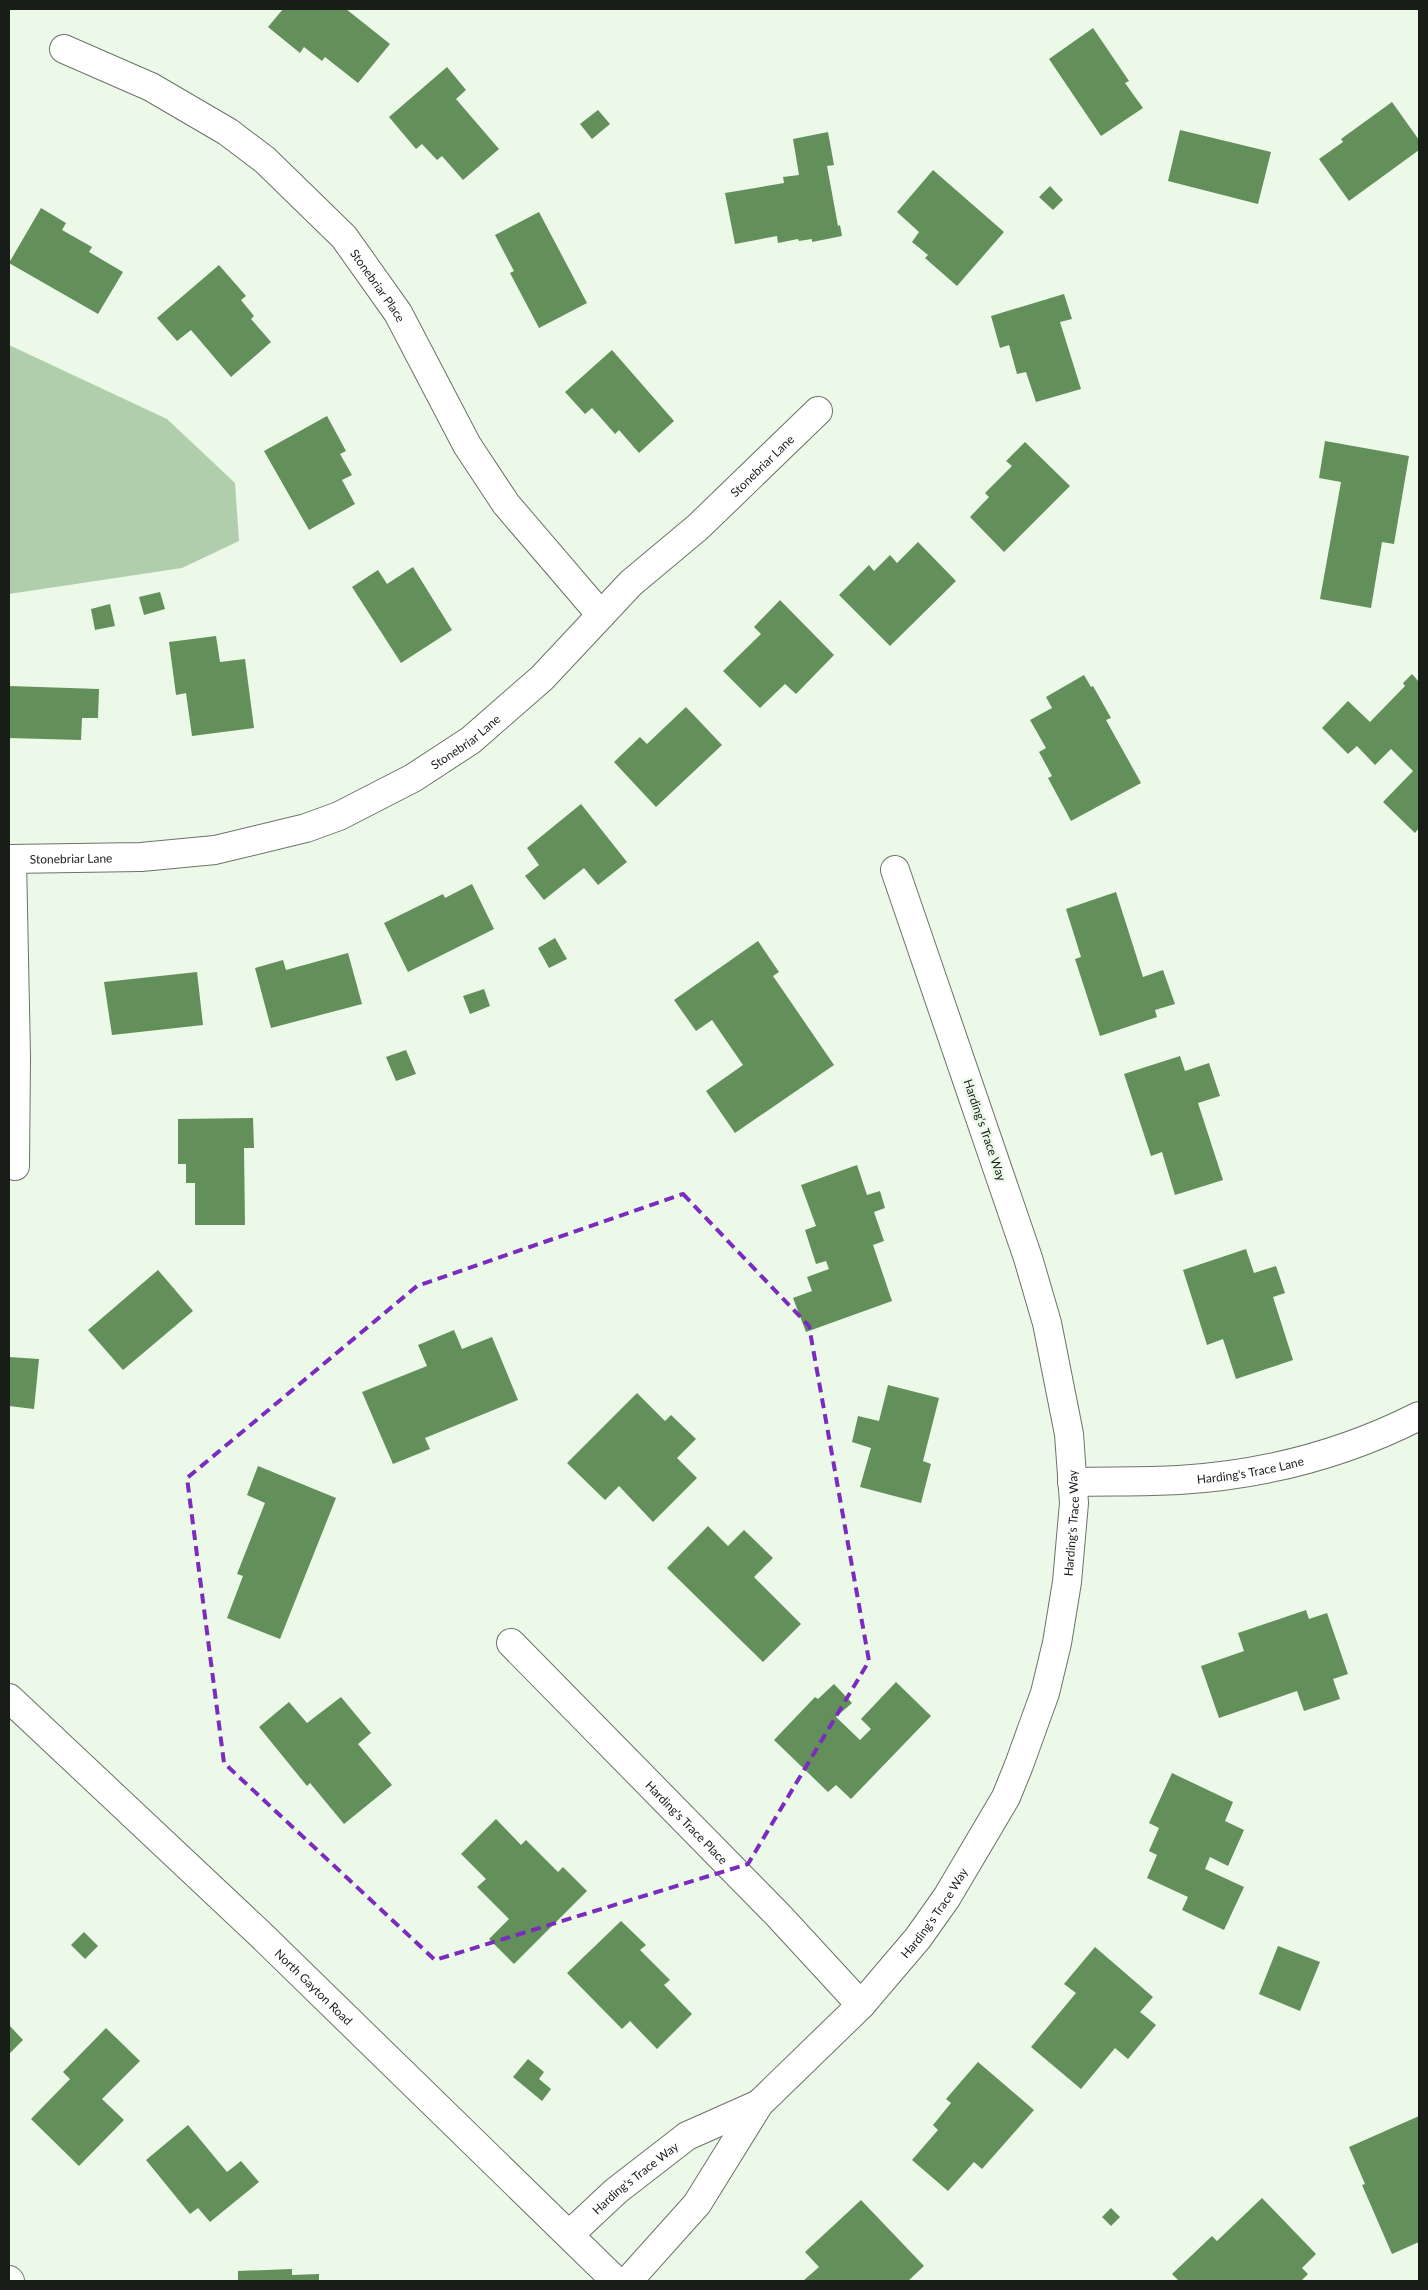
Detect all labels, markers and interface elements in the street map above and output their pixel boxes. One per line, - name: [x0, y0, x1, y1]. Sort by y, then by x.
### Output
- street label: Stonebriar Place: [347, 246, 409, 324]
- street label: Stonebriar Lane: [727, 431, 797, 500]
- street label: Stonebriar Lane: [428, 711, 503, 772]
- street label: Stonebriar Lane: [30, 850, 112, 866]
- street label: Harding's Trace Way: [961, 1077, 1010, 1184]
- street label: Harding's Trace Lane: [1196, 1453, 1305, 1486]
- street label: Harding's Trace Way: [1060, 1469, 1082, 1577]
- street label: Harding's Trace Place: [643, 1777, 731, 1867]
- street label: Harding's Trace Way: [897, 1864, 971, 1961]
- street label: North Gayton Road: [272, 1946, 356, 2028]
- street label: Harding's Trace Way: [589, 2138, 682, 2217]

